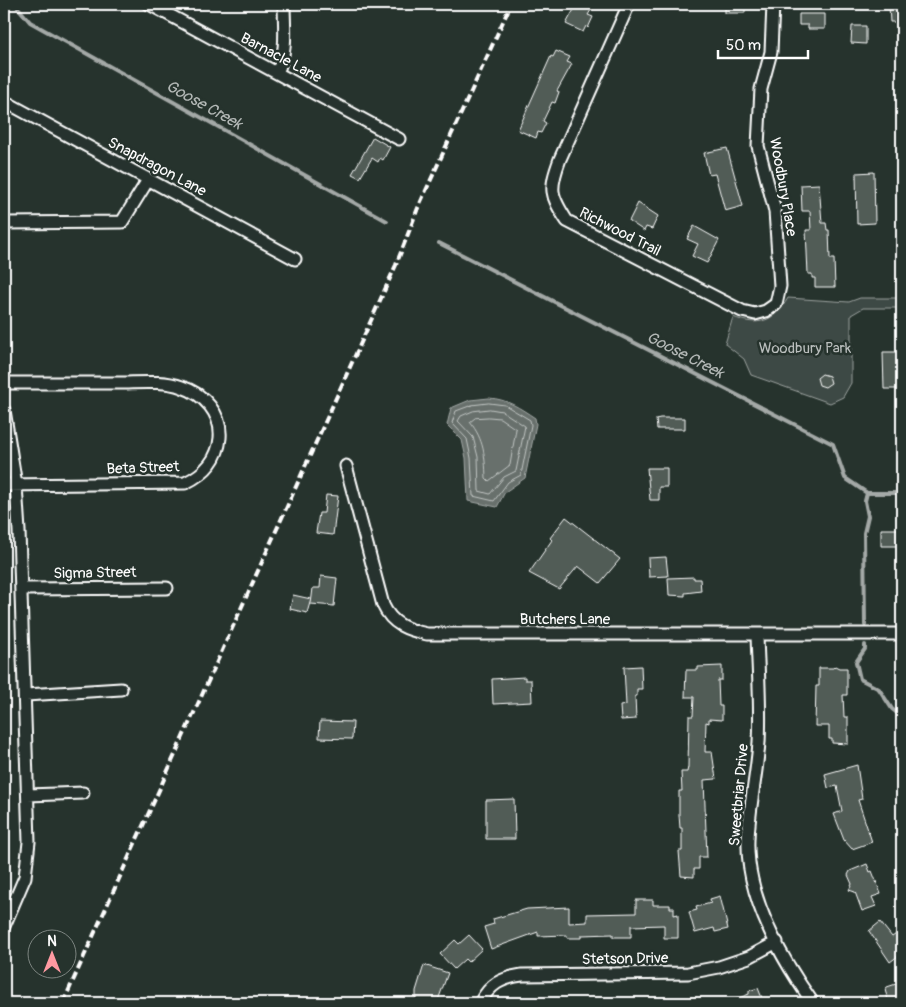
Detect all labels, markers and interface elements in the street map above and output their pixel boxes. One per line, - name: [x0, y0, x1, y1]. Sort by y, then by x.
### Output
- scale bar: [718, 28, 808, 60]
- street label: Barnacle Lane: [237, 29, 325, 88]
- text: 50 m: [726, 36, 761, 55]
- water label: Goose Creek: [162, 76, 247, 135]
- street label: Snapdragon Lane: [104, 133, 210, 201]
- street label: Woodbury Place: [765, 136, 801, 239]
- street label: Richwood Trail: [576, 203, 664, 261]
- water label: Goose Creek: [643, 327, 728, 384]
- park label: Woodbury Park: [759, 339, 852, 358]
- street label: Beta Street: [106, 457, 181, 479]
- street label: Sigma Street: [53, 563, 138, 583]
- street label: Butchers Lane: [520, 610, 611, 629]
- street label: Sweetbriar Drive: [725, 742, 753, 847]
- north arrow: [28, 930, 78, 980]
- text: N: [47, 933, 57, 950]
- street label: Stetson Drive: [582, 949, 669, 969]

